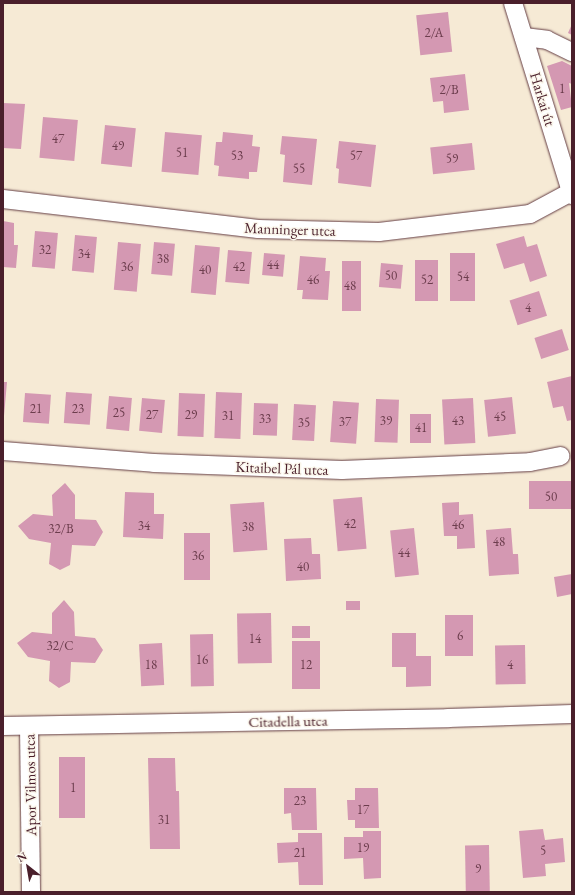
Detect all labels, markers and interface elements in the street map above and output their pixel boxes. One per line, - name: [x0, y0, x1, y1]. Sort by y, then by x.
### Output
- house number: 2/A: [425, 25, 443, 41]
- street label: Harkai út: [526, 70, 560, 128]
- house number: 1: [559, 81, 565, 97]
- house number: 2/B: [439, 82, 459, 98]
- house number: 47: [52, 131, 64, 147]
- house number: 49: [112, 138, 124, 154]
- house number: 51: [176, 145, 188, 161]
- house number: 53: [231, 148, 243, 164]
- house number: 57: [350, 148, 362, 164]
- house number: 59: [446, 151, 458, 167]
- house number: 55: [293, 161, 305, 177]
- street label: Manninger utca: [244, 218, 336, 240]
- house number: 32: [39, 242, 51, 258]
- house number: 34: [78, 246, 90, 262]
- house number: 38: [157, 251, 169, 267]
- house number: 44: [267, 257, 279, 273]
- house number: 36: [121, 259, 133, 275]
- house number: 42: [233, 259, 245, 275]
- house number: 40: [199, 262, 211, 278]
- house number: 50: [385, 268, 397, 284]
- house number: 54: [457, 269, 469, 285]
- house number: 46: [307, 272, 319, 288]
- house number: 52: [421, 272, 433, 288]
- house number: 48: [344, 278, 356, 294]
- house number: 4: [525, 300, 531, 316]
- house number: 21: [30, 401, 42, 417]
- house number: 23: [72, 401, 84, 417]
- house number: 25: [113, 405, 125, 421]
- house number: 27: [146, 407, 158, 423]
- house number: 29: [185, 407, 197, 423]
- house number: 31: [222, 408, 234, 424]
- house number: 45: [494, 409, 506, 425]
- house number: 33: [259, 411, 271, 427]
- house number: 39: [380, 413, 392, 429]
- house number: 43: [452, 413, 464, 429]
- house number: 37: [339, 414, 351, 430]
- house number: 35: [298, 415, 310, 431]
- house number: 41: [415, 420, 427, 436]
- street label: Kitaibel Pál utca: [235, 457, 329, 479]
- house number: 50: [545, 489, 557, 505]
- house number: 42: [344, 516, 356, 532]
- house number: 46: [452, 517, 464, 533]
- house number: 34: [138, 518, 150, 534]
- house number: 38: [242, 519, 254, 535]
- house number: 32/B: [48, 521, 74, 537]
- house number: 48: [493, 534, 505, 550]
- house number: 44: [398, 545, 410, 561]
- house number: 36: [192, 548, 204, 564]
- house number: 40: [297, 559, 309, 575]
- house number: 6: [457, 628, 463, 644]
- house number: 14: [249, 631, 261, 647]
- house number: 32/C: [47, 638, 73, 654]
- house number: 16: [196, 652, 208, 668]
- house number: 18: [145, 657, 157, 673]
- house number: 12: [300, 657, 312, 673]
- house number: 4: [507, 657, 513, 673]
- street label: Citadella utca: [248, 711, 328, 731]
- street label: Apor Vilmos utca: [20, 734, 40, 836]
- house number: 1: [70, 780, 76, 796]
- house number: 23: [294, 793, 306, 809]
- house number: 17: [357, 802, 369, 818]
- house number: 31: [158, 812, 170, 828]
- house number: 19: [357, 840, 369, 856]
- house number: 5: [540, 843, 546, 859]
- house number: 21: [294, 845, 306, 861]
- north arrow: [8, 847, 48, 887]
- text: N: [14, 848, 29, 865]
- house number: 9: [475, 861, 481, 877]

